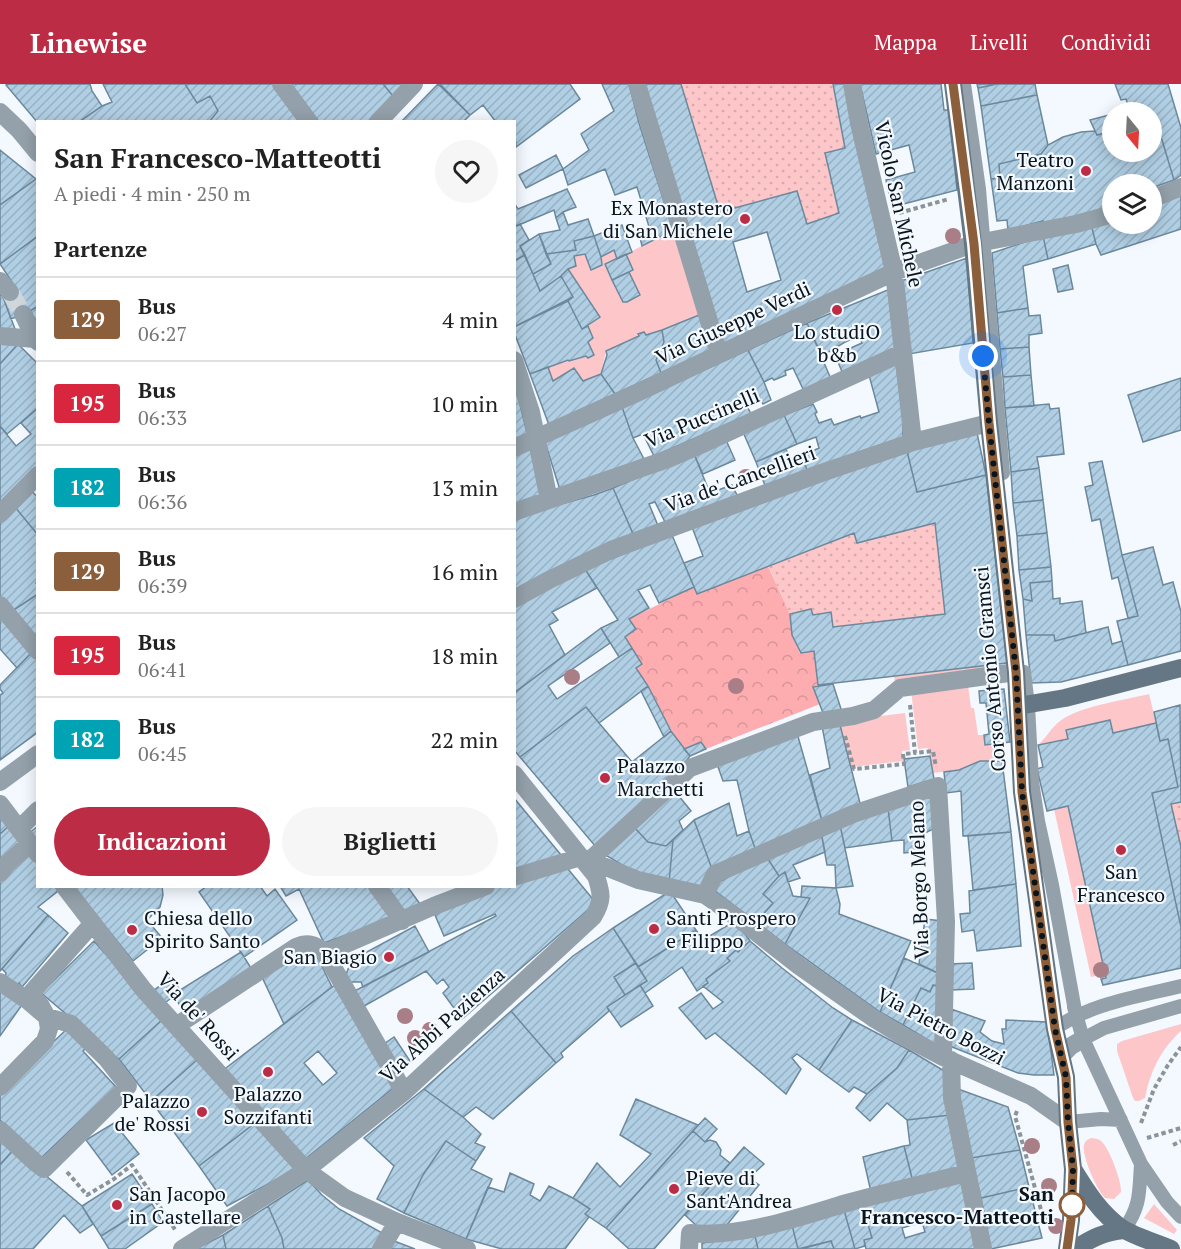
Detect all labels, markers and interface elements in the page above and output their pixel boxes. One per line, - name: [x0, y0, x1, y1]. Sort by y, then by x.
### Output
- text: Linewise: [30, 24, 147, 61]
- text: Mappa: [874, 28, 937, 56]
- text: Livelli: [970, 28, 1028, 56]
- text: Condividi: [1061, 28, 1151, 56]
- north arrow: [1102, 102, 1162, 162]
- map controls: [1102, 102, 1162, 234]
- street label: Vicolo San Michele: [869, 118, 930, 290]
- text: San Francesco-Matteotti: [54, 139, 381, 176]
- button: heart: [435, 140, 498, 203]
- place label: Teatro Manzoni: [996, 146, 1074, 196]
- marker: Teatro Manzoni: [1079, 164, 1093, 178]
- button: layers: [1102, 174, 1162, 234]
- text: A piedi · 4 min · 250 m: [54, 180, 250, 207]
- place label: Ex Monastero di San Michele: [603, 194, 733, 244]
- marker: Ex Monastero di San Michele: [738, 212, 752, 226]
- text: Partenze: [54, 234, 147, 263]
- street label: Via Giuseppe Verdi: [651, 275, 815, 370]
- text: Bus: [138, 291, 176, 320]
- marker: Lo studiO b&b: [830, 303, 844, 317]
- text: 129: [69, 305, 105, 333]
- text: 4 min: [442, 305, 498, 334]
- place label: Lo studiO b&b: [794, 318, 880, 368]
- text: 06:27: [138, 320, 187, 347]
- your location: [968, 341, 998, 371]
- text: Bus: [138, 375, 176, 404]
- street label: Via Puccinelli: [640, 381, 763, 454]
- text: 195: [69, 389, 105, 417]
- text: 10 min: [431, 389, 498, 418]
- text: 06:33: [138, 404, 187, 431]
- street label: Via de' Cancellieri: [660, 439, 819, 518]
- text: Bus: [138, 459, 176, 488]
- text: 182: [69, 473, 105, 501]
- text: 13 min: [431, 473, 498, 502]
- text: 06:36: [138, 488, 187, 515]
- text: Bus: [138, 543, 176, 572]
- text: 129: [69, 557, 105, 585]
- text: 16 min: [431, 557, 498, 586]
- street label: Corso Antonio Gramsci: [967, 565, 1012, 773]
- text: 06:39: [138, 572, 187, 599]
- text: Bus: [138, 627, 176, 656]
- text: 195: [69, 641, 105, 669]
- text: 18 min: [431, 641, 498, 670]
- text: 06:41: [138, 656, 187, 683]
- text: Bus: [138, 711, 176, 740]
- text: 182: [69, 725, 105, 753]
- text: 22 min: [431, 725, 498, 754]
- text: 06:45: [138, 740, 187, 767]
- place label: Palazzo Marchetti: [617, 752, 704, 802]
- marker: Palazzo Marchetti: [598, 771, 612, 785]
- street label: Via Borgo Melano: [902, 800, 935, 960]
- button: Indicazioni: [54, 807, 270, 876]
- button: Biglietti: [282, 807, 498, 876]
- marker: San Francesco: [1114, 843, 1128, 857]
- place label: San Francesco: [1077, 858, 1165, 908]
- place label: Chiesa dello Spirito Santo: [144, 904, 260, 954]
- place label: Santi Prospero e Filippo: [666, 904, 796, 954]
- marker: Santi Prospero e Filippo: [647, 922, 661, 936]
- marker: Chiesa dello Spirito Santo: [125, 923, 139, 937]
- place label: San Biagio: [283, 943, 377, 970]
- marker: San Biagio: [382, 950, 396, 964]
- street label: Via Abbi Pazienza: [373, 961, 510, 1088]
- street label: Via de' Rossi: [151, 966, 245, 1066]
- street label: Via Pietro Bozzi: [872, 980, 1010, 1071]
- marker: Palazzo Sozzifanti: [261, 1065, 275, 1079]
- place label: Palazzo Sozzifanti: [224, 1080, 312, 1130]
- place label: Palazzo de' Rossi: [114, 1087, 190, 1137]
- marker: Palazzo de' Rossi: [195, 1105, 209, 1119]
- place label: Pieve di Sant'Andrea: [686, 1164, 792, 1214]
- place label: San Jacopo in Castellare: [129, 1180, 241, 1230]
- place label: San Francesco-Matteotti: [861, 1180, 1054, 1230]
- marker: Pieve di Sant'Andrea: [667, 1182, 681, 1196]
- marker: San Francesco-Matteotti: [1059, 1192, 1085, 1218]
- marker: San Jacopo in Castellare: [110, 1198, 124, 1212]

